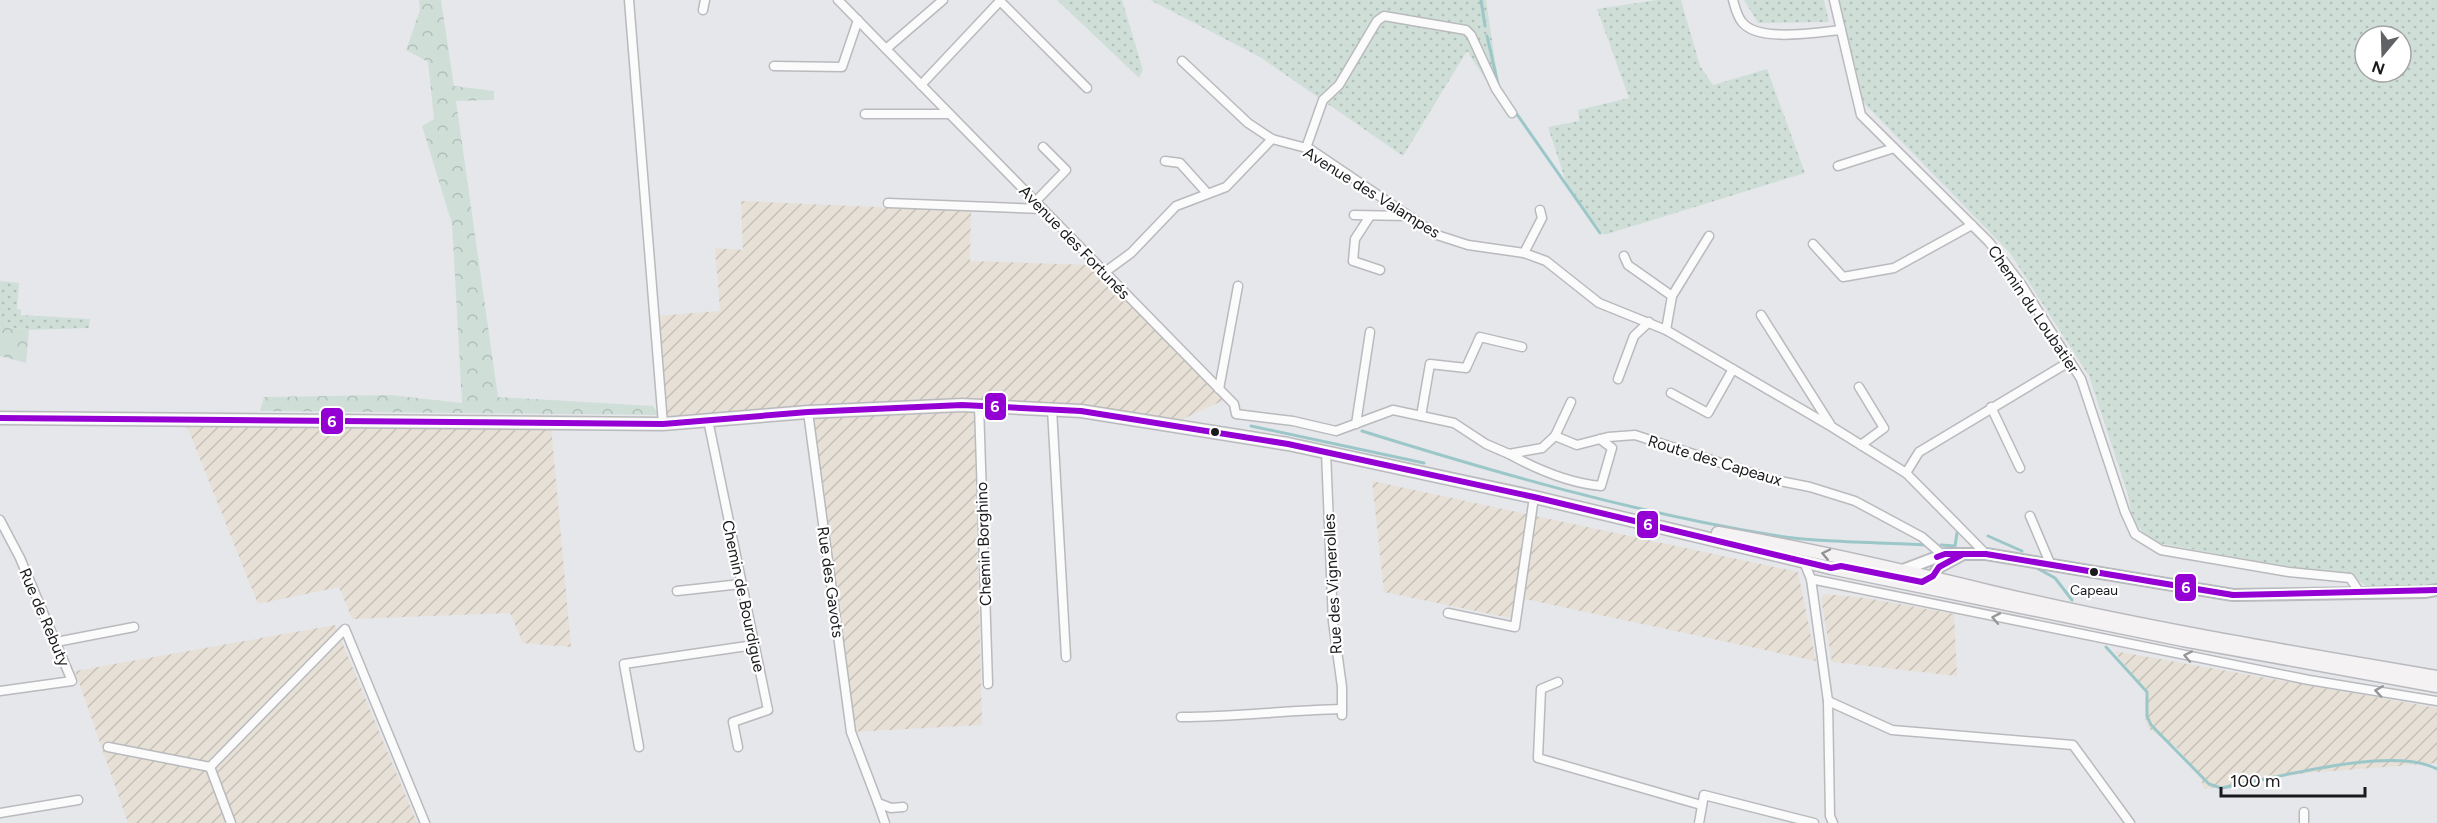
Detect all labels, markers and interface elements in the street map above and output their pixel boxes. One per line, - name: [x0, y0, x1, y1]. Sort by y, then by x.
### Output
- north arrow: [2353, 24, 2413, 84]
- text: N: [2369, 57, 2387, 79]
- street label: Avenue des Valampes: [1300, 143, 1443, 242]
- street label: Avenue des Fortunés: [1015, 181, 1134, 303]
- street label: Chemin du Loubatier: [1984, 242, 2084, 377]
- line badge: 6: [984, 392, 1007, 421]
- text: 6: [990, 397, 1000, 416]
- line badge: 6: [320, 407, 344, 435]
- text: 6: [327, 412, 337, 431]
- unlabelled marker: [1209, 426, 1221, 438]
- street label: Route des Capeaux: [1646, 431, 1784, 490]
- street label: Chemin Borghino: [972, 482, 995, 606]
- line badge: 6: [1636, 510, 1659, 539]
- street label: Rue des Vignerolles: [1319, 513, 1346, 655]
- text: 6: [1643, 515, 1653, 534]
- street label: Chemin de Bourdigue: [718, 518, 769, 674]
- street label: Rue des Gavots: [813, 525, 848, 639]
- one-way arrow: [1821, 548, 1831, 561]
- street label: Rue de Rebuty: [15, 565, 74, 670]
- marker: Capeau: [2088, 566, 2100, 578]
- line badge: 6: [2174, 573, 2197, 602]
- text: 6: [2181, 578, 2191, 597]
- place label: Capeau: [2070, 582, 2118, 599]
- one-way arrow: [1992, 612, 2002, 625]
- one-way arrow: [2183, 650, 2193, 663]
- one-way arrow: [2375, 686, 2384, 698]
- scale bar: [2221, 760, 2365, 798]
- text: 100 m: [2230, 770, 2280, 792]

